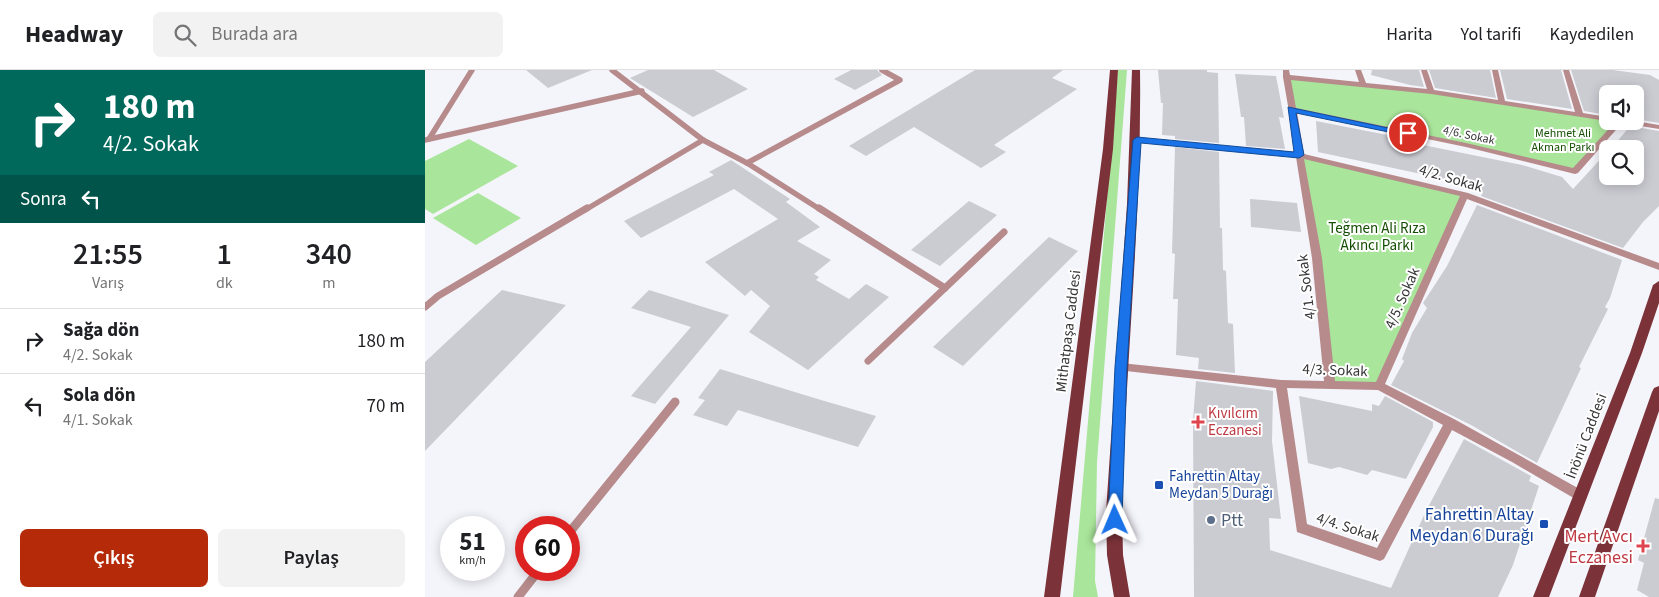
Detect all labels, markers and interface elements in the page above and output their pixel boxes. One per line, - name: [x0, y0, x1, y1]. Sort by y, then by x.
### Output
- search box: [153, 12, 503, 57]
- text: Headway: [25, 17, 123, 52]
- icon: search: [171, 21, 199, 49]
- text: Burada ara: [211, 21, 298, 48]
- text: Harita: [1386, 22, 1433, 47]
- text: Yol tarifi: [1461, 22, 1521, 47]
- text: Kaydedilen: [1549, 22, 1634, 47]
- text: 180 m: [103, 82, 195, 132]
- map controls: [1599, 85, 1644, 185]
- button: sound: [1599, 85, 1644, 130]
- icon: right: [20, 90, 85, 155]
- pin: [1387, 112, 1429, 154]
- icon: arrive: [1394, 119, 1422, 147]
- street label: 4/6. Sokak: [1442, 122, 1496, 149]
- park label: Mehmet Ali Akman Parkı: [1532, 125, 1594, 156]
- text: 4/2. Sokak: [103, 128, 199, 160]
- button: search: [1599, 140, 1644, 185]
- street label: 4/2. Sokak: [1417, 159, 1486, 198]
- icon: left: [77, 185, 105, 213]
- text: Sonra: [20, 186, 67, 213]
- park label: Teğmen Ali Rıza Akıncı Parkı: [1328, 218, 1426, 256]
- text: 21:55: [73, 233, 143, 276]
- text: 1: [217, 233, 232, 276]
- text: 340: [306, 233, 352, 276]
- street label: 4/1. Sokak: [1292, 253, 1321, 321]
- street label: 4/5. Sokak: [1380, 264, 1426, 332]
- street label: Mithatpaşa Caddesi: [1051, 269, 1086, 393]
- text: Varış: [92, 272, 124, 294]
- text: dk: [216, 272, 233, 294]
- text: m: [322, 272, 335, 294]
- text: Sağa dön: [63, 317, 139, 344]
- icon: right: [20, 327, 48, 355]
- text: 180 m: [357, 328, 405, 355]
- text: 4/2. Sokak: [63, 344, 133, 366]
- street label: 4/3. Sokak: [1302, 359, 1369, 382]
- text: Sola dön: [63, 382, 136, 409]
- street label: İnönü Caddesi: [1561, 390, 1612, 482]
- icon: left: [20, 392, 48, 420]
- text: 70 m: [367, 393, 405, 420]
- place label: Kıvılcım Eczanesi: [1208, 403, 1262, 441]
- text: 4/1. Sokak: [63, 409, 133, 431]
- marker: Kıvılcım Eczanesi: [1192, 416, 1204, 428]
- place label: Fahrettin Altay Meydan 5 Durağı: [1169, 466, 1273, 504]
- marker: Fahrettin Altay Meydan 5 Durağı: [1153, 479, 1165, 491]
- position arrow: [1088, 493, 1140, 545]
- place label: Fahrettin Altay Meydan 6 Durağı: [1409, 502, 1535, 548]
- street label: 4/4. Sokak: [1314, 507, 1383, 548]
- place label: Ptt: [1221, 508, 1243, 533]
- marker: Ptt: [1205, 514, 1217, 526]
- speed limit sign: 60: [515, 516, 580, 581]
- marker: Fahrettin Altay Meydan 6 Durağı: [1538, 518, 1550, 530]
- text: 51: [459, 524, 486, 560]
- place label: Mert Avcı Eczanesi: [1564, 524, 1633, 570]
- button: Çıkış: [20, 529, 208, 587]
- button: Paylaş: [218, 529, 405, 587]
- marker: Mert Avcı Eczanesi: [1637, 540, 1649, 552]
- text: km/h: [459, 552, 486, 569]

